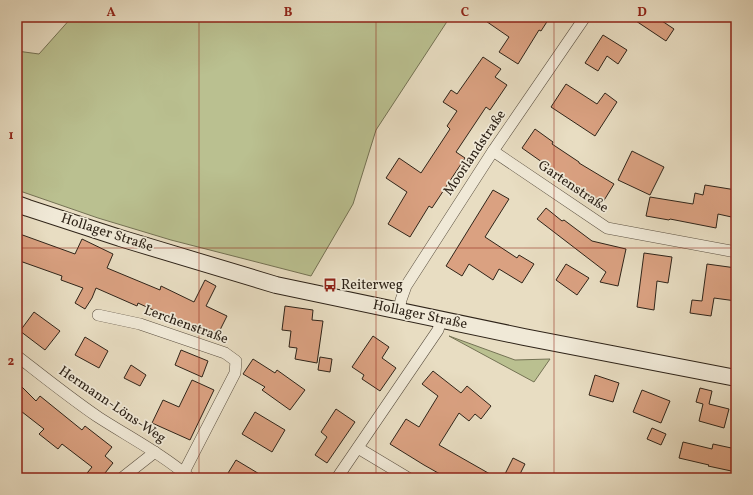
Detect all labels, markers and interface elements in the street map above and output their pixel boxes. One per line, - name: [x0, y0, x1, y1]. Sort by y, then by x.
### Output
- text: A: [106, 4, 116, 22]
- text: B: [284, 4, 293, 22]
- text: C: [461, 4, 469, 22]
- text: D: [637, 4, 647, 22]
- street label: Moorlandstraße: [439, 106, 511, 200]
- text: 1: [8, 127, 14, 145]
- street label: Gartenstraße: [534, 156, 612, 218]
- street label: Hollager Straße: [58, 209, 156, 257]
- place label: Reiterweg: [341, 276, 403, 295]
- bus stop icon: Reiterweg: [322, 277, 338, 293]
- street label: Hollager Straße: [371, 296, 469, 334]
- street label: Lerchenstraße: [141, 301, 231, 349]
- text: 2: [8, 353, 15, 371]
- street label: Hermann-Löns-Weg: [55, 362, 169, 448]

